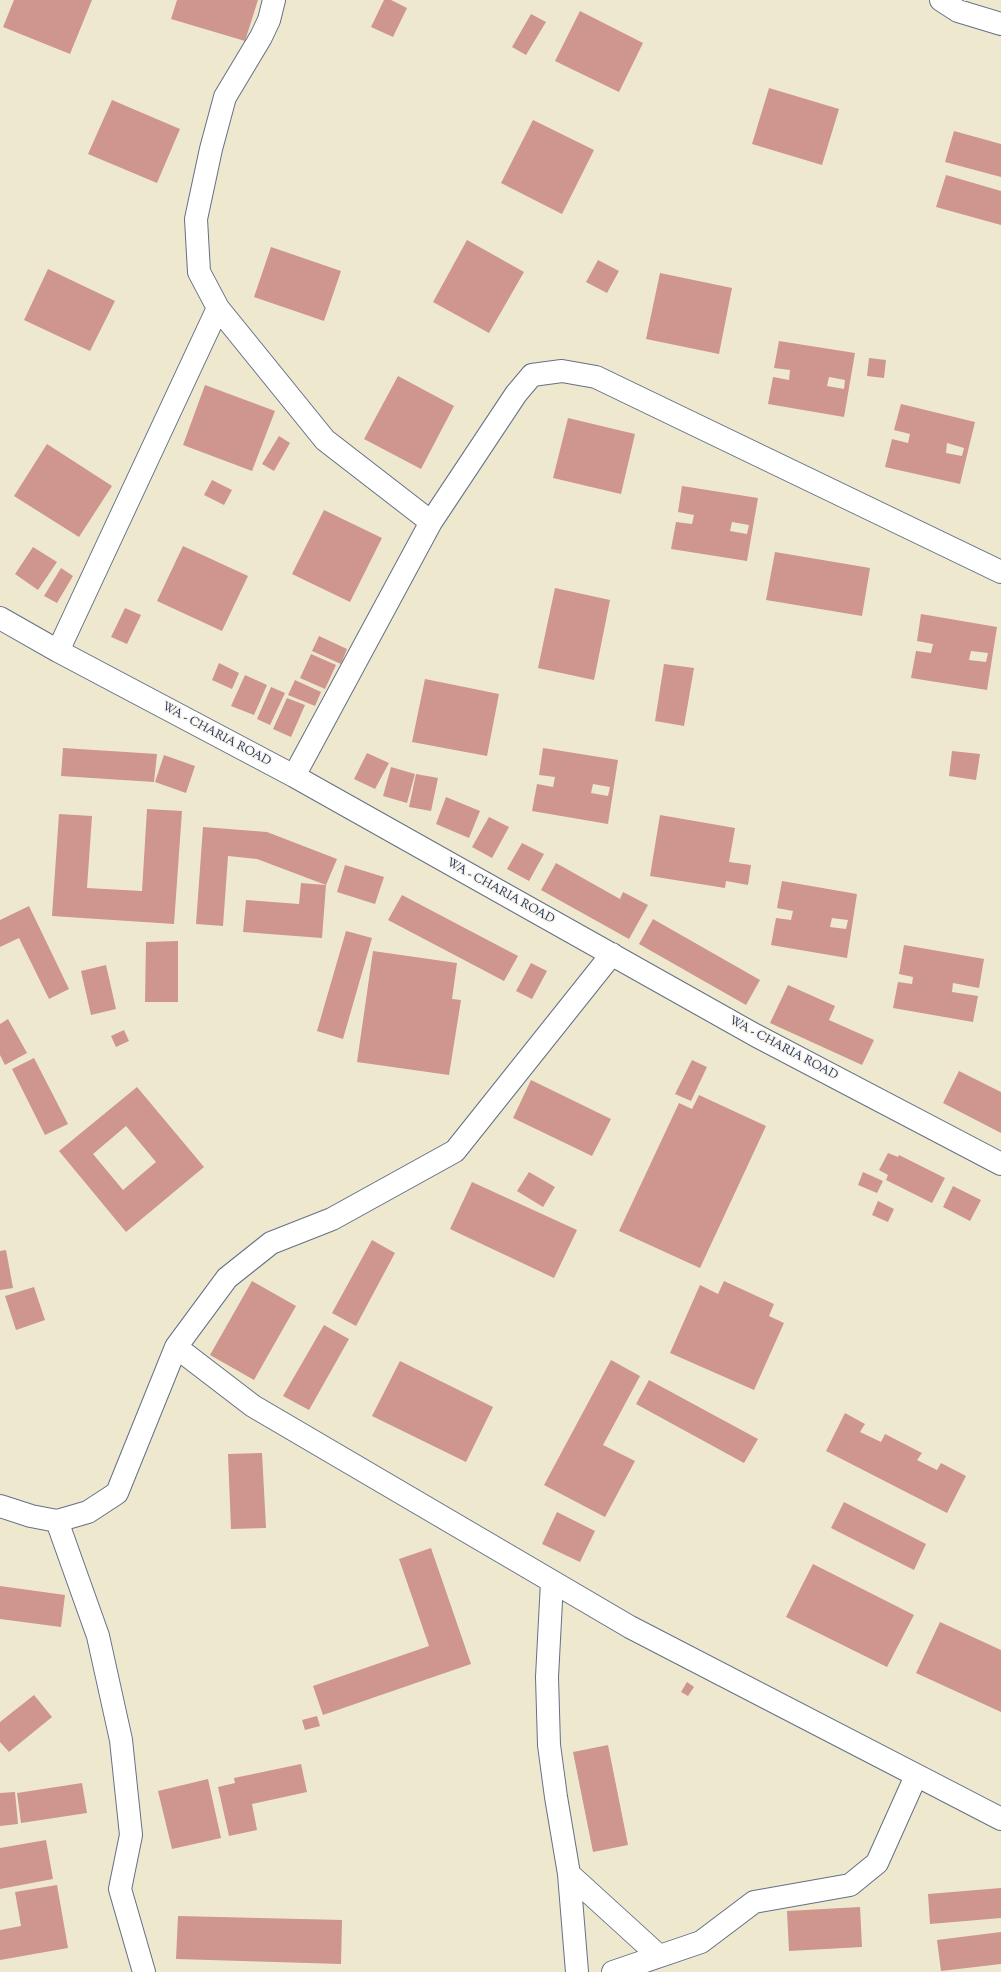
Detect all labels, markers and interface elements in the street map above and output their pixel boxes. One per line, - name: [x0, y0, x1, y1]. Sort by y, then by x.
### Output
- street label: WA - CHARIA ROAD: [159, 700, 273, 770]
- street label: WA - CHARIA ROAD: [443, 856, 557, 928]
- street label: WA - CHARIA ROAD: [726, 1014, 840, 1084]

